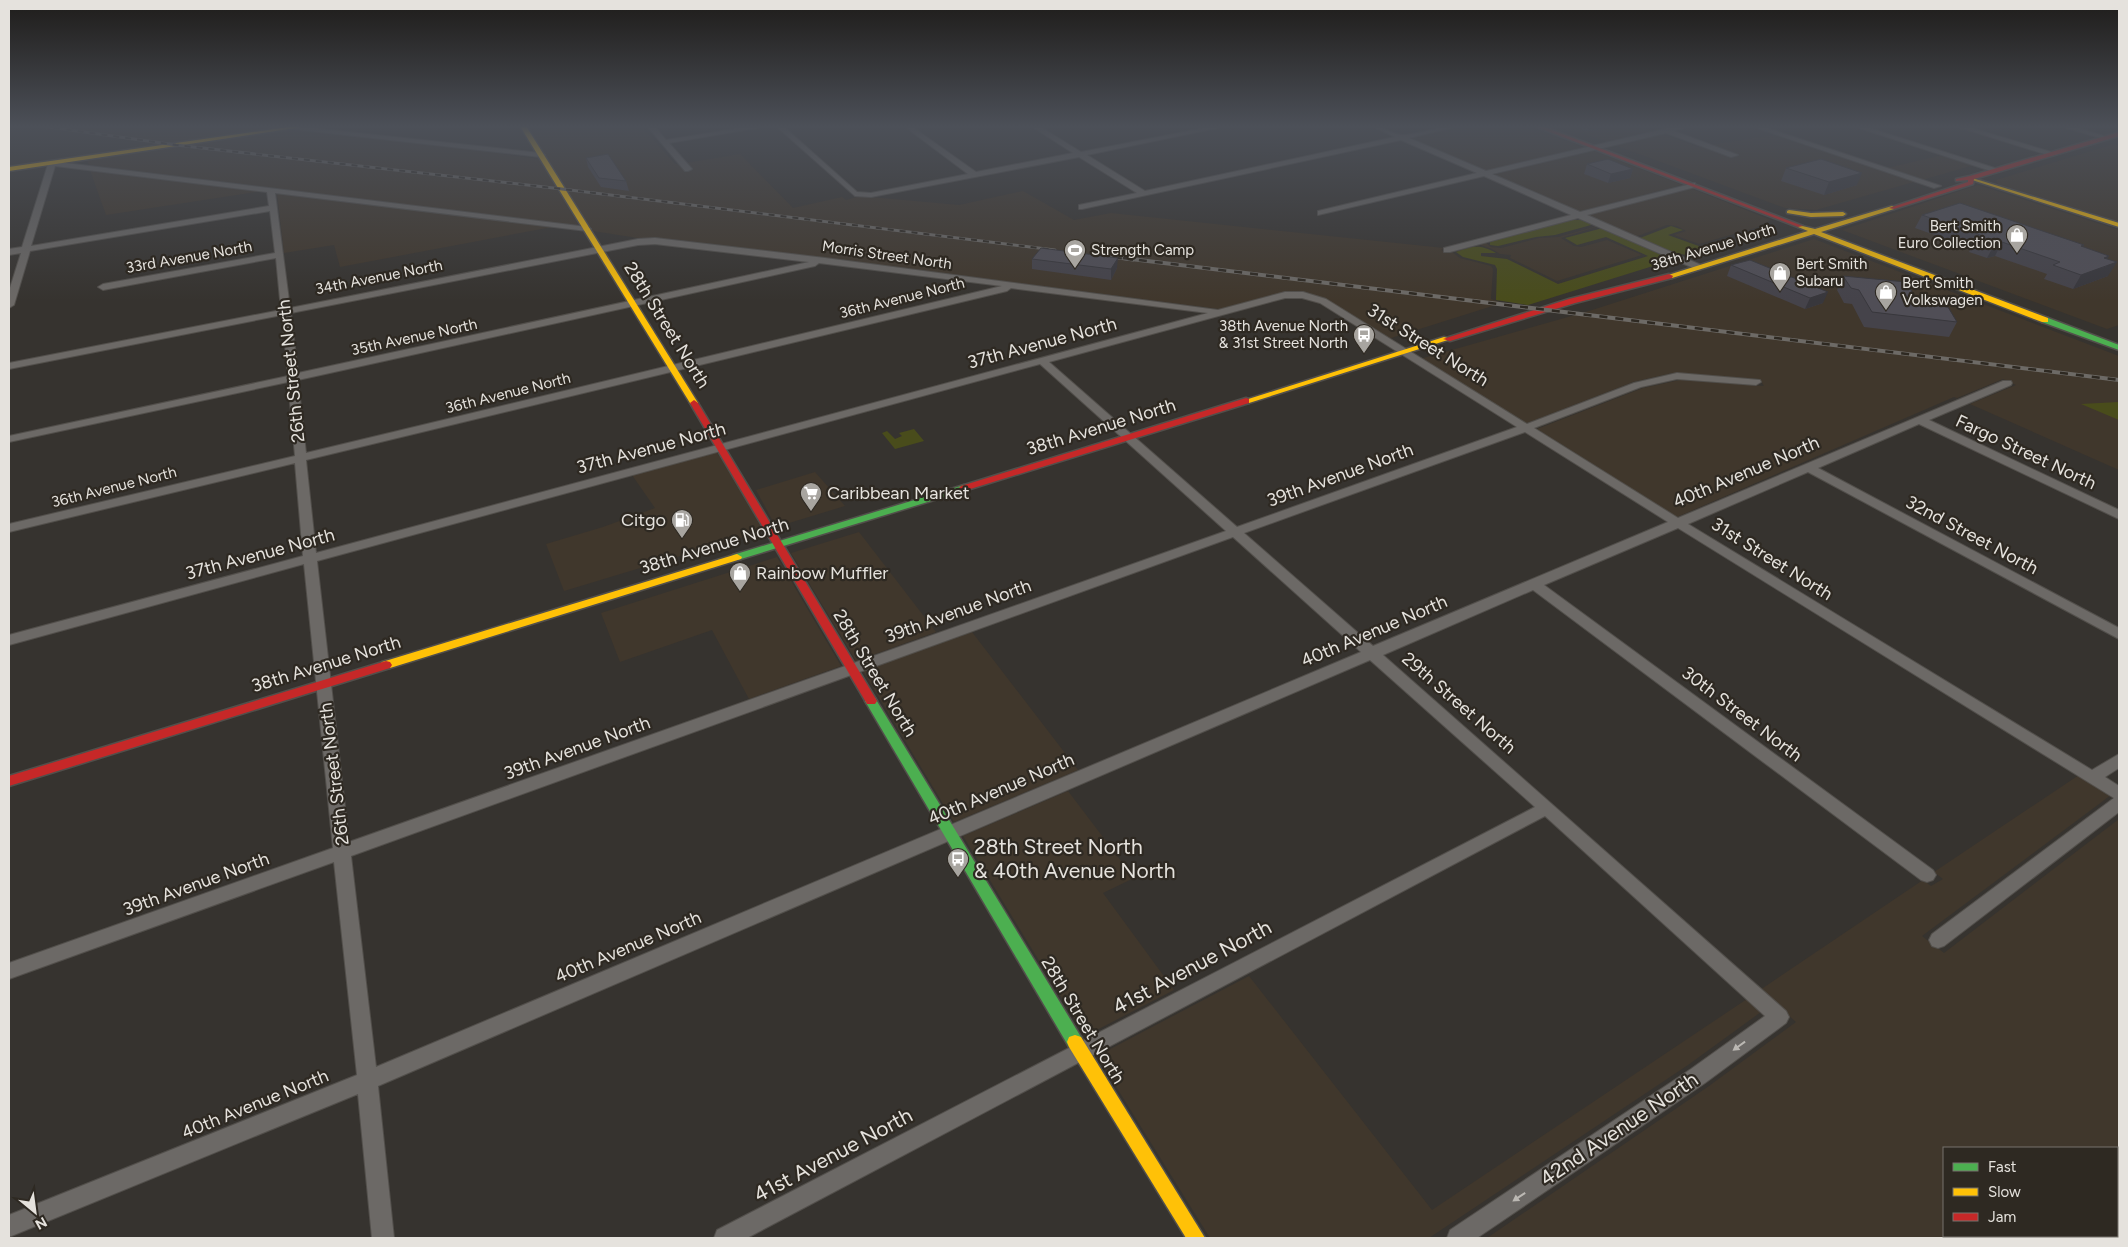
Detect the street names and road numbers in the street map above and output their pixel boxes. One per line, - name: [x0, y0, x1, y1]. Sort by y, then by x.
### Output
- street label: 38th Avenue North: [1649, 220, 1777, 274]
- street label: 33rd Avenue North: [125, 237, 253, 277]
- street label: Morris Street North: [821, 237, 953, 273]
- street label: 34th Avenue North: [314, 256, 444, 298]
- street label: 28th Street North: [619, 258, 715, 392]
- street label: 36th Avenue North: [838, 274, 966, 322]
- street label: 26th Street North: [273, 298, 309, 444]
- street label: 31st Street North: [1363, 299, 1493, 391]
- street label: 37th Avenue North: [965, 313, 1119, 373]
- street label: 35th Avenue North: [349, 315, 479, 359]
- street label: 36th Avenue North: [444, 369, 572, 417]
- street label: 38th Avenue North: [1024, 394, 1178, 460]
- street label: Fargo Street North: [1952, 410, 2100, 494]
- street label: 37th Avenue North: [574, 418, 728, 478]
- street label: 40th Avenue North: [1670, 431, 1822, 513]
- street label: 39th Avenue North: [1264, 438, 1416, 512]
- street label: 36th Avenue North: [50, 463, 178, 511]
- street label: 32nd Street North: [1902, 491, 2042, 579]
- street label: 38th Avenue North: [637, 513, 791, 579]
- street label: 31st Street North: [1707, 513, 1837, 605]
- street label: 37th Avenue North: [183, 524, 337, 584]
- street label: 39th Avenue North: [882, 574, 1034, 648]
- street label: 40th Avenue North: [1298, 590, 1450, 672]
- street label: 28th Street North: [828, 605, 922, 741]
- street label: 38th Avenue North: [249, 631, 403, 697]
- street label: 29th Street North: [1398, 648, 1520, 758]
- street label: 30th Street North: [1678, 662, 1806, 766]
- street label: 26th Street North: [314, 701, 354, 847]
- street label: 39th Avenue North: [501, 711, 653, 785]
- street label: 40th Avenue North: [925, 748, 1077, 830]
- street label: 39th Avenue North: [120, 847, 272, 921]
- street label: 40th Avenue North: [552, 906, 704, 988]
- street label: 41st Avenue North: [1108, 914, 1275, 1019]
- street label: 28th Street North: [1036, 952, 1130, 1088]
- street label: 40th Avenue North: [178, 1064, 332, 1144]
- street label: 42nd Avenue North: [1535, 1066, 1703, 1191]
- street label: 41st Avenue North: [749, 1102, 916, 1207]

